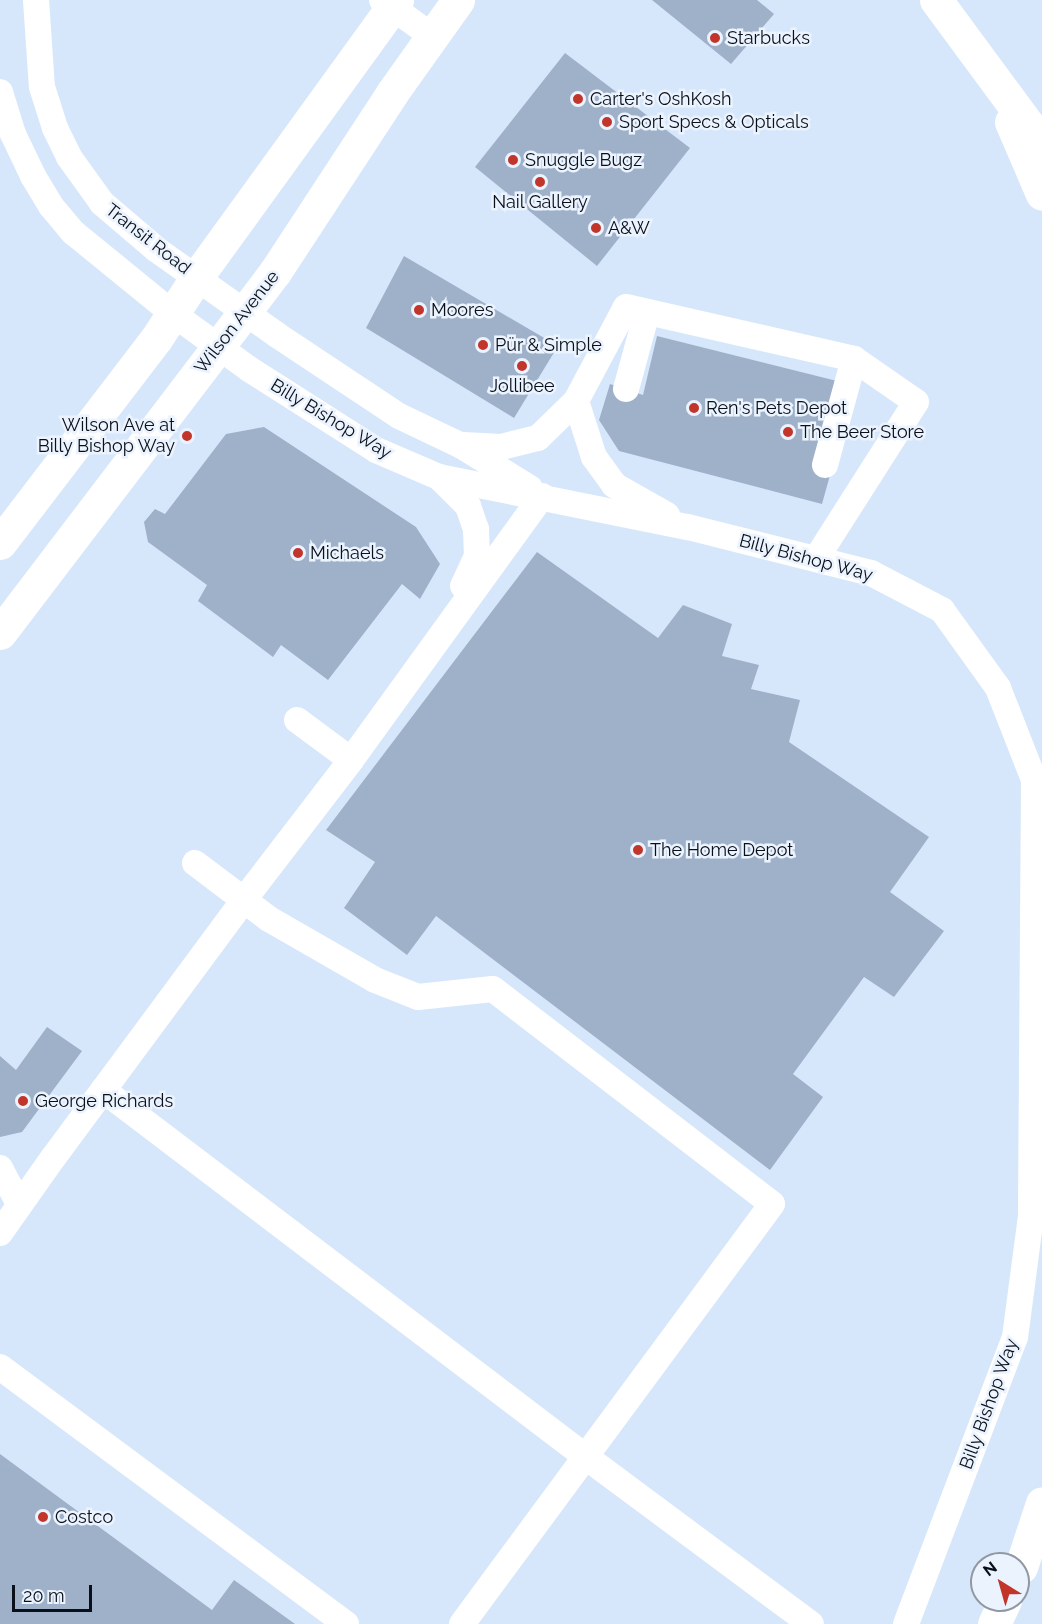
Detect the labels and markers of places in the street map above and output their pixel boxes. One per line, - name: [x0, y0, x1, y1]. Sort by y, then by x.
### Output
- place label: Starbucks: [727, 27, 810, 49]
- marker: Starbucks: [708, 31, 722, 45]
- place label: Carter's OshKosh: [590, 88, 732, 110]
- marker: Carter's OshKosh: [571, 92, 585, 106]
- place label: Sport Specs & Opticals: [619, 111, 809, 133]
- marker: Sport Specs & Opticals: [600, 115, 614, 129]
- place label: Snuggle Bugz: [525, 149, 642, 171]
- marker: Snuggle Bugz: [506, 153, 520, 167]
- marker: Nail Gallery: [533, 175, 547, 189]
- place label: Nail Gallery: [492, 191, 588, 213]
- place label: A&W: [608, 217, 650, 239]
- marker: A&W: [589, 221, 603, 235]
- place label: Moores: [431, 299, 493, 321]
- marker: Moores: [412, 303, 426, 317]
- place label: Pür & Simple: [495, 334, 602, 356]
- marker: Pür & Simple: [476, 338, 490, 352]
- marker: Jollibee: [515, 359, 529, 373]
- place label: Jollibee: [489, 375, 555, 397]
- place label: Ren's Pets Depot: [706, 397, 847, 419]
- marker: Ren's Pets Depot: [687, 401, 701, 415]
- place label: Wilson Ave at Billy Bishop Way: [37, 415, 175, 458]
- place label: The Beer Store: [800, 421, 925, 443]
- marker: The Beer Store: [781, 425, 795, 439]
- marker: Wilson Ave at Billy Bishop Way: [180, 429, 194, 443]
- place label: Michaels: [310, 542, 384, 564]
- marker: Michaels: [291, 546, 305, 560]
- place label: The Home Depot: [650, 839, 793, 861]
- marker: The Home Depot: [631, 843, 645, 857]
- place label: George Richards: [35, 1090, 173, 1112]
- marker: George Richards: [16, 1094, 30, 1108]
- place label: Costco: [55, 1506, 113, 1528]
- marker: Costco: [36, 1510, 50, 1524]

